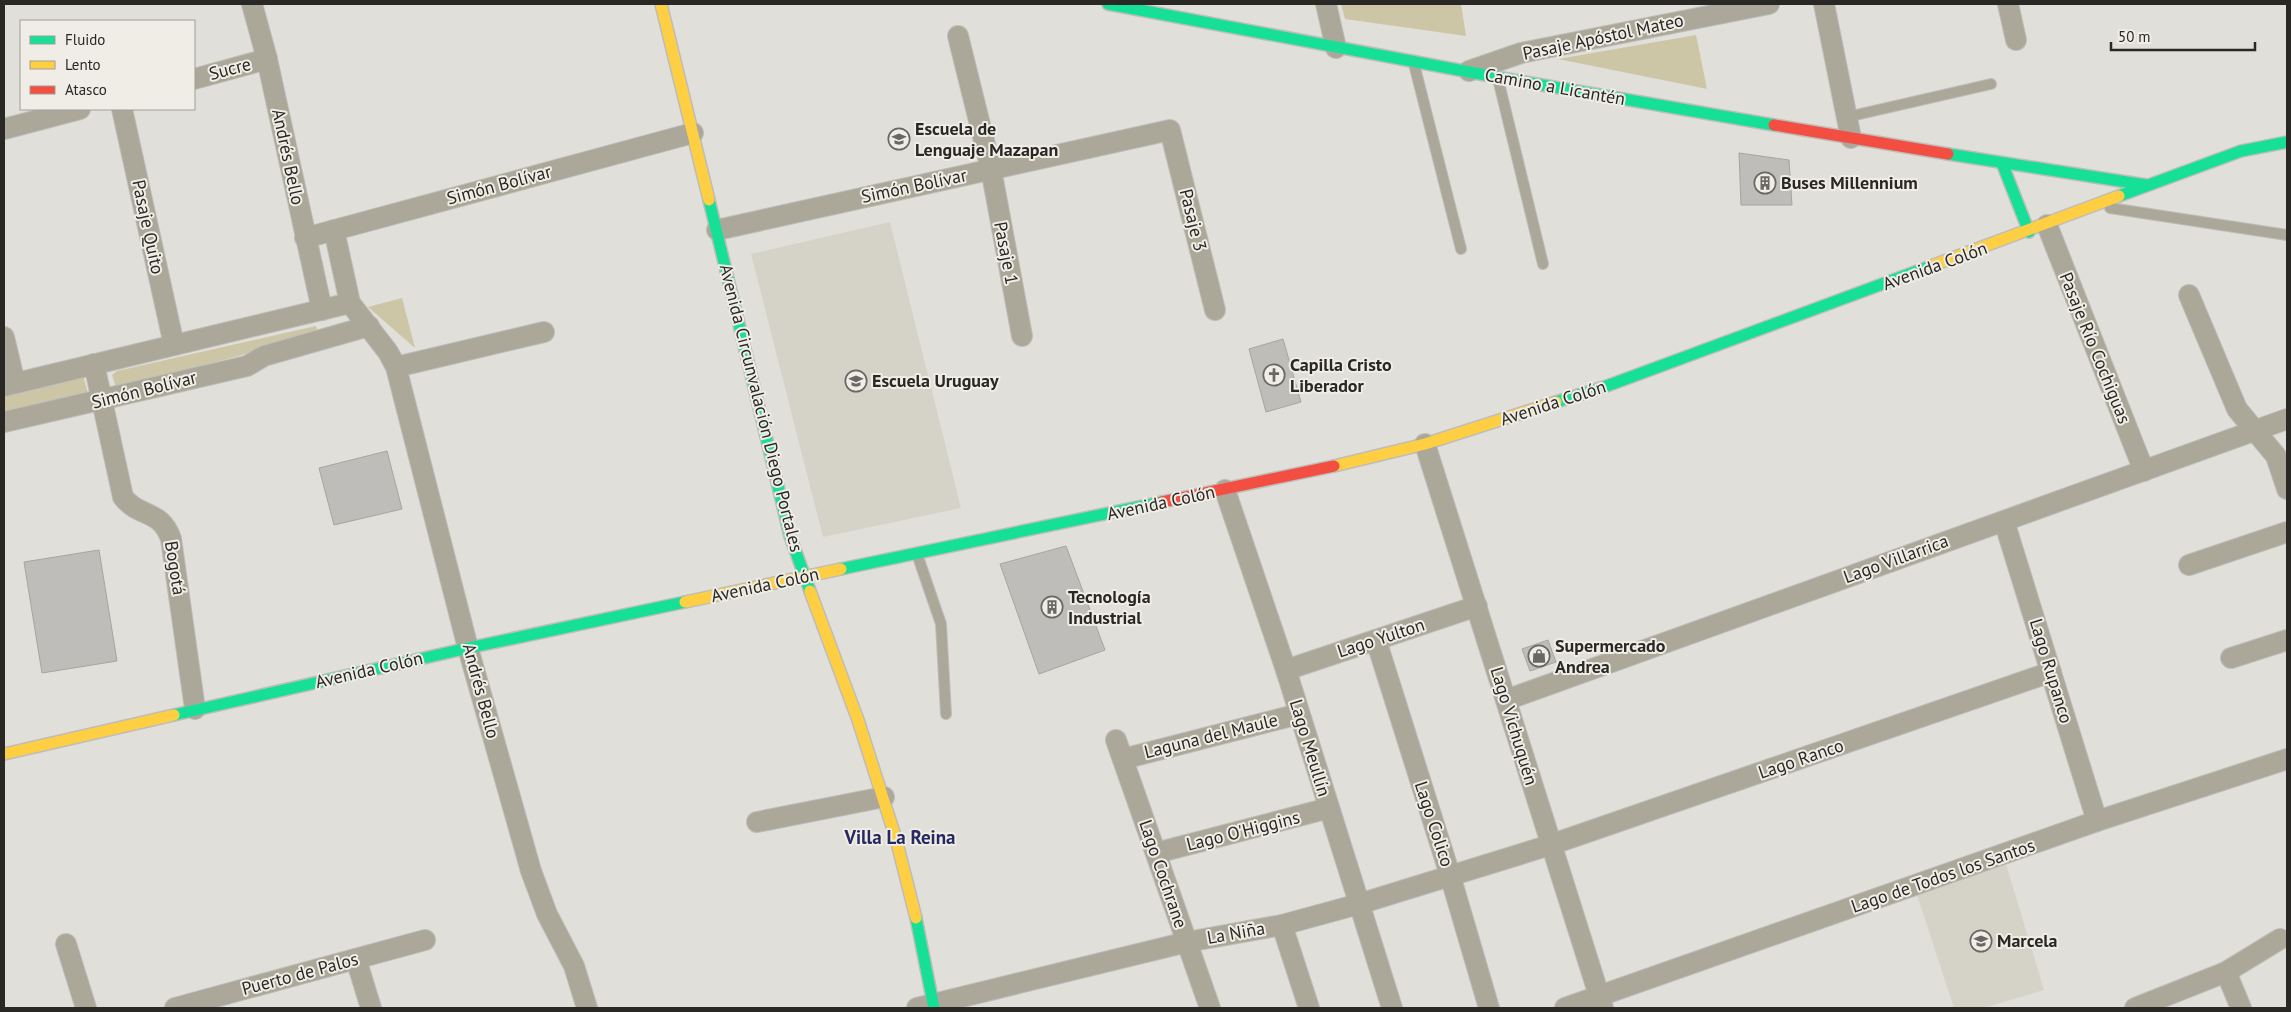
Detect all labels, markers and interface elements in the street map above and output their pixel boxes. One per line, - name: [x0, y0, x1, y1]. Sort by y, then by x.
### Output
- street label: Pasaje Apóstol Mateo: [1520, 8, 1685, 65]
- legend: [20, 20, 195, 110]
- scale bar: [2111, 20, 2255, 52]
- text: 50 m: [2118, 27, 2151, 46]
- text: Fluido: [65, 30, 105, 49]
- street label: Sucre: [206, 52, 253, 85]
- text: Lento: [65, 55, 101, 74]
- street label: Camino a Licantén: [1483, 63, 1627, 110]
- text: Atasco: [65, 80, 107, 99]
- street label: Andrés Bello: [267, 107, 310, 207]
- place label: Escuela de Lenguaje Mazapan: [915, 117, 1058, 161]
- school or university icon: Escuela de Lenguaje Mazapan: [887, 127, 911, 151]
- street label: Simón Bolívar: [444, 160, 554, 210]
- street label: Simón Bolívar: [859, 163, 969, 208]
- building icon: Buses Millennium: [1753, 171, 1777, 195]
- place label: Buses Millennium: [1781, 171, 1918, 194]
- street label: Pasaje Quito: [127, 178, 170, 276]
- street label: Pasaje 3: [1175, 186, 1212, 253]
- street label: Pasaje 1: [989, 220, 1024, 286]
- street label: Avenida Colón: [1879, 236, 1990, 295]
- street label: Avenida Circunvalación Diego Portales: [715, 262, 808, 554]
- street label: Pasaje Río Cochiguas: [2055, 269, 2136, 427]
- place label: Capilla Cristo Liberador: [1290, 353, 1392, 397]
- church icon: Capilla Cristo Liberador: [1262, 363, 1286, 387]
- street label: Simón Bolívar: [89, 365, 199, 414]
- school or university icon: Escuela Uruguay: [844, 369, 868, 393]
- place label: Escuela Uruguay: [872, 369, 999, 392]
- street label: Avenida Colón: [1497, 375, 1609, 430]
- street label: Avenida Colón: [1105, 480, 1217, 525]
- street label: Lago Villarrica: [1840, 529, 1951, 588]
- street label: Bogotá: [160, 539, 191, 597]
- street label: Avenida Colón: [709, 562, 821, 607]
- place label: Tecnología Industrial: [1068, 585, 1151, 629]
- building icon: Tecnología Industrial: [1040, 595, 1064, 619]
- street label: Lago Yulton: [1334, 613, 1427, 662]
- street label: Lago Rupanco: [2025, 616, 2078, 726]
- place label: Supermercado Andrea: [1555, 634, 1666, 678]
- street label: Andrés Bello: [458, 641, 505, 741]
- shop icon: Supermercado Andrea: [1527, 644, 1551, 668]
- street label: Avenida Colón: [313, 646, 425, 693]
- street label: Lago Vichuquén: [1486, 664, 1543, 788]
- street label: Lago Meullín: [1285, 697, 1336, 799]
- street label: Laguna del Maule: [1142, 708, 1280, 763]
- street label: Lago Ranco: [1755, 733, 1846, 784]
- street label: Lago Colico: [1410, 778, 1459, 870]
- street label: Lago O'Higgins: [1184, 805, 1302, 856]
- street label: Lago Cochrane: [1134, 817, 1193, 931]
- district label: Villa La Reina: [843, 825, 956, 849]
- street label: Lago de Todos los Santos: [1848, 833, 2038, 918]
- street label: La Niña: [1205, 916, 1267, 949]
- school or university icon: Marcela: [1969, 929, 1993, 953]
- place label: Marcela: [1997, 929, 2058, 952]
- street label: Puerto de Palos: [239, 947, 361, 1000]

